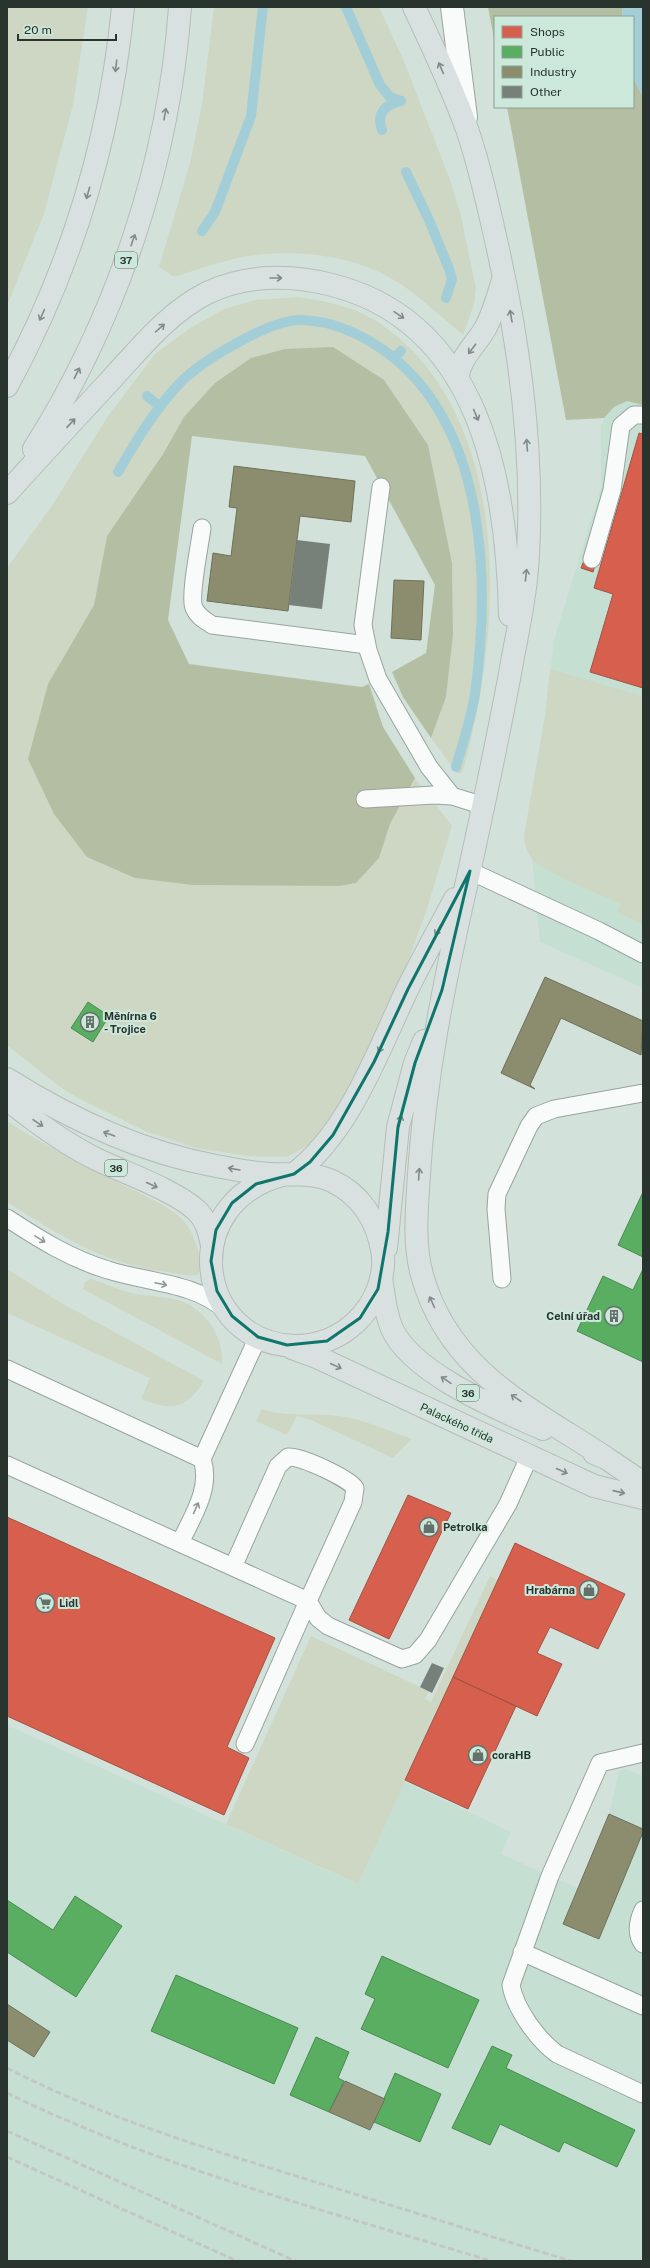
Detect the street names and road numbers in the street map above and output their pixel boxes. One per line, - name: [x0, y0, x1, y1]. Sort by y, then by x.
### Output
- road number: 37: [115, 252, 137, 268]
- road number: 36: [105, 1160, 127, 1176]
- road number: 36: [457, 1385, 479, 1401]
- street label: Palackého třída: [418, 1401, 496, 1445]

